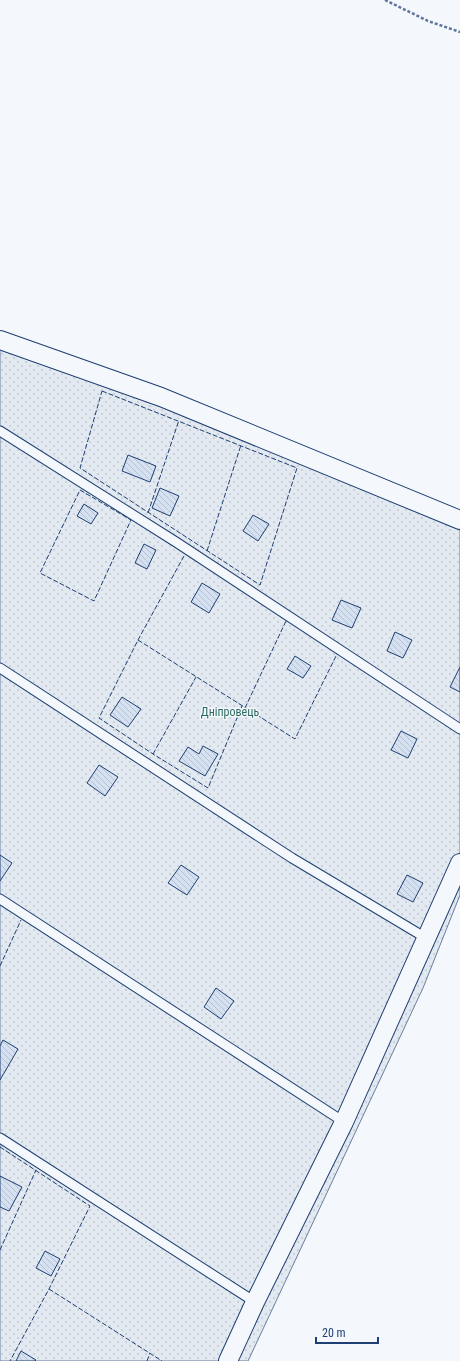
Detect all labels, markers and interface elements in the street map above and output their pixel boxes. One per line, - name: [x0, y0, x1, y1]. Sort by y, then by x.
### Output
- park label: Дніпровець: [201, 705, 260, 719]
- scale bar: [316, 1319, 378, 1345]
- text: 20 m: [322, 1326, 346, 1340]

